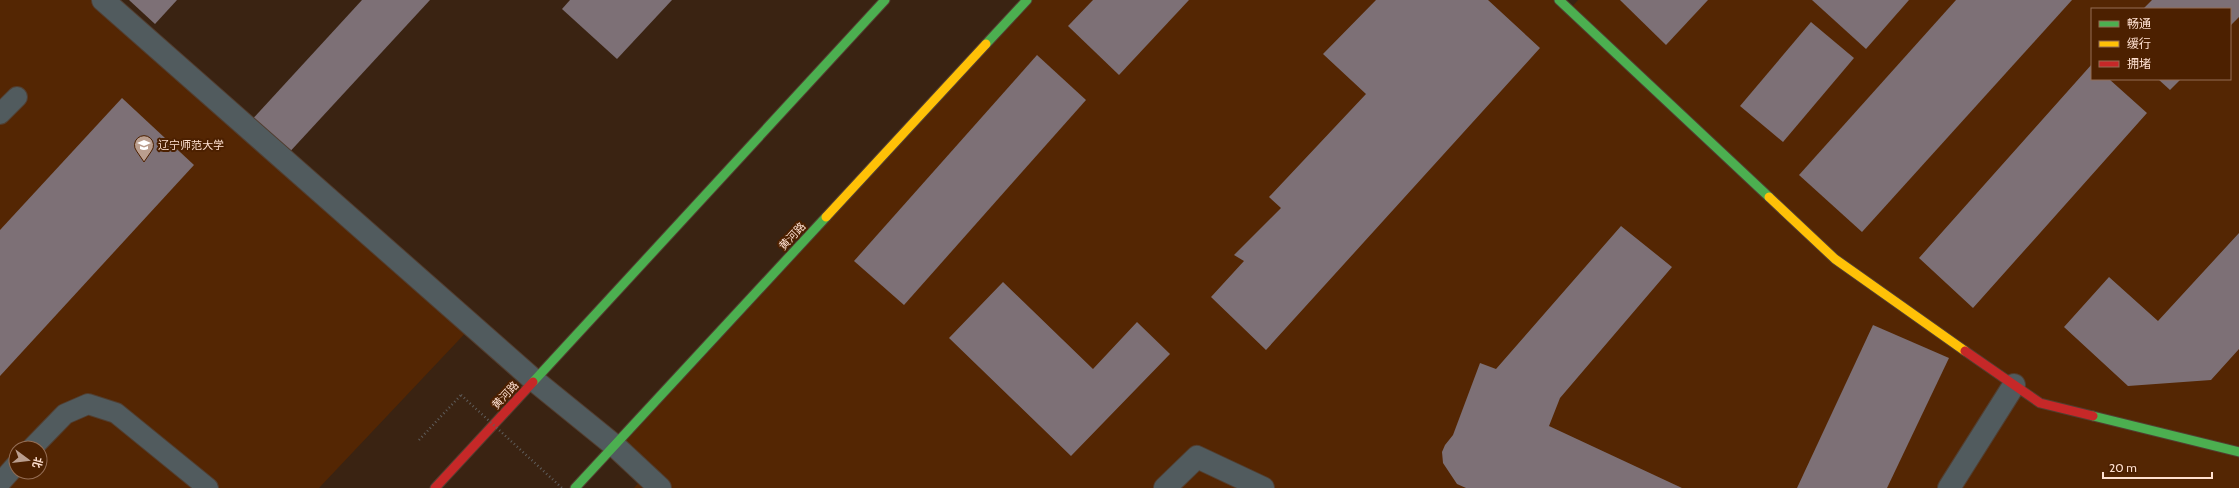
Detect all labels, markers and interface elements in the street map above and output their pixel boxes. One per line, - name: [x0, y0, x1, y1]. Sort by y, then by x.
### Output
- legend: [2091, 8, 2231, 80]
- text: 畅通: [2127, 16, 2151, 31]
- text: 缓行: [2127, 36, 2151, 51]
- text: 拥堵: [2127, 56, 2151, 71]
- school or university icon: 辽宁师范大学: [133, 134, 155, 162]
- place label: 辽宁师范大学: [158, 138, 224, 152]
- street label: 黄河路: [776, 219, 808, 253]
- street label: 黄河路: [489, 378, 521, 412]
- north arrow: [8, 440, 48, 480]
- scale bar: [2103, 454, 2212, 480]
- text: 北: [29, 455, 46, 470]
- text: 20 m: [2109, 460, 2137, 475]

